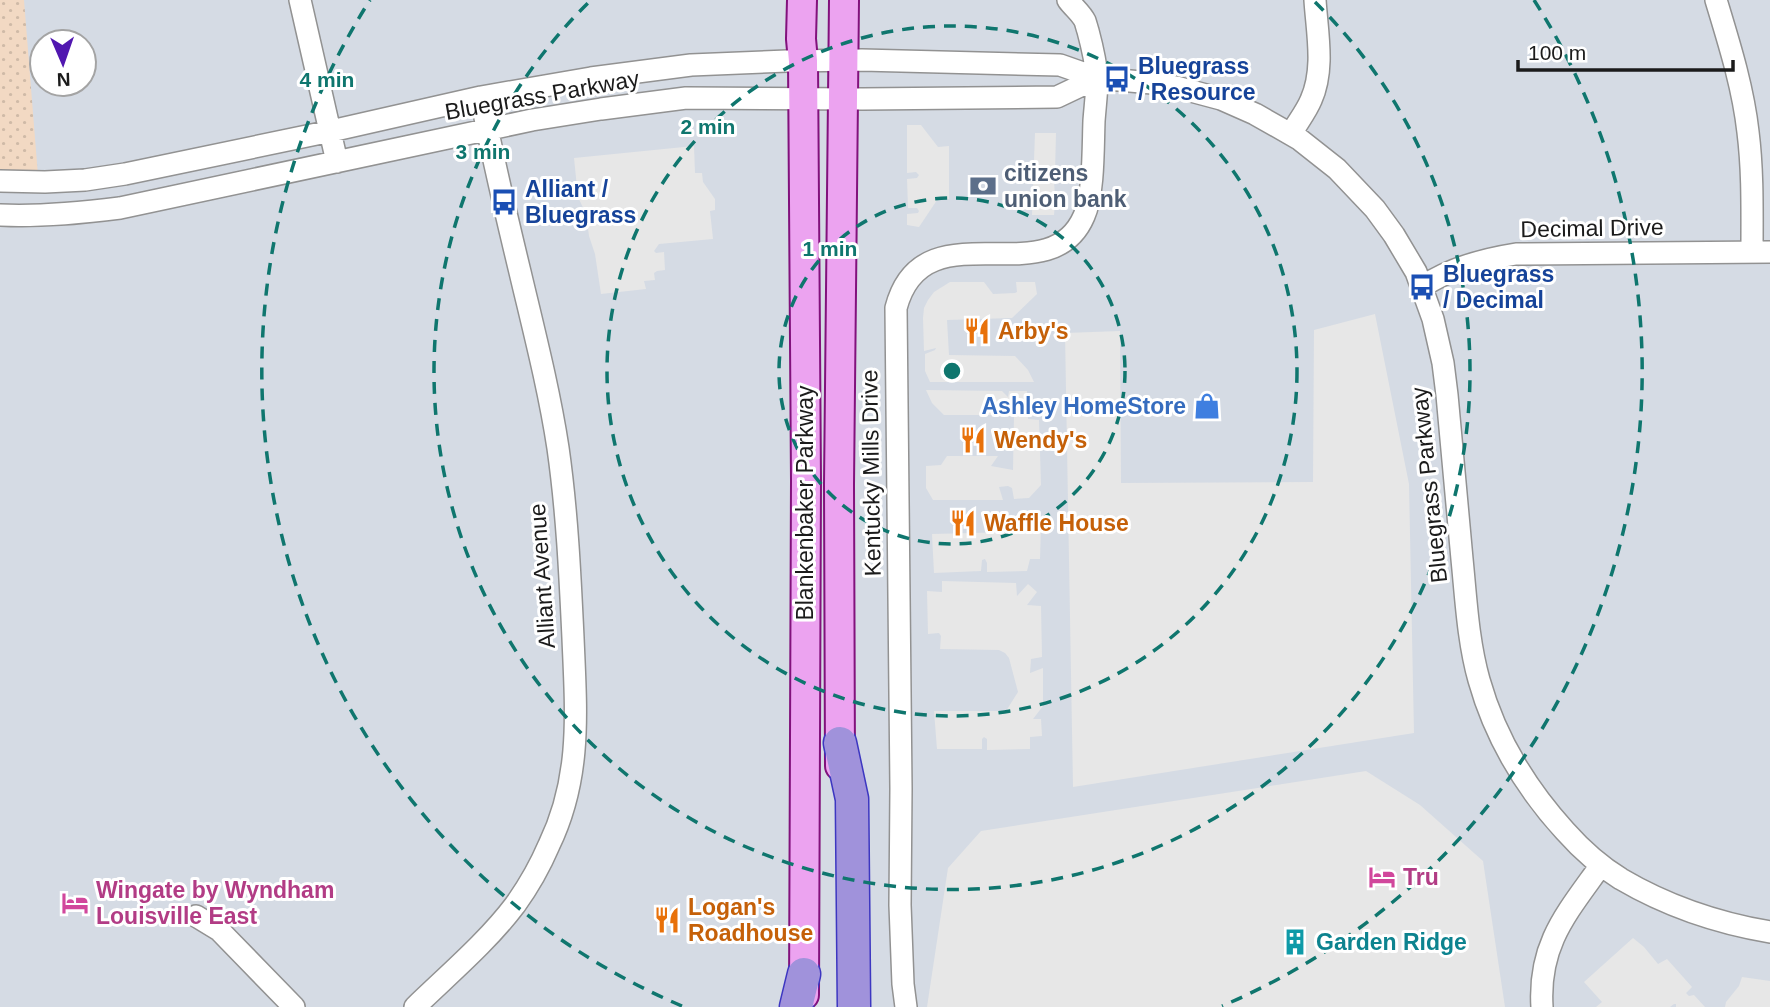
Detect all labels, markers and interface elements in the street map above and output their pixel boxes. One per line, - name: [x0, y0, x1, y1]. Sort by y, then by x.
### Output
- north arrow: [28, 28, 98, 98]
- scale bar: [1518, 28, 1733, 72]
- text: 100 m: [1528, 41, 1586, 64]
- place label: Bluegrass / Resource: [1138, 53, 1256, 105]
- bus stop icon: Bluegrass / Resource: [1102, 64, 1132, 94]
- street label: Bluegrass Parkway: [443, 65, 642, 125]
- text: 4 min: [300, 68, 354, 91]
- text: N: [56, 69, 71, 90]
- text: 2 min: [681, 115, 735, 138]
- text: 3 min: [456, 140, 510, 163]
- place label: citizens union bank: [1004, 160, 1127, 212]
- bank icon: citizens union bank: [968, 171, 998, 201]
- place label: Alliant / Bluegrass: [525, 176, 636, 228]
- bus stop icon: Alliant / Bluegrass: [489, 187, 519, 217]
- street label: Decimal Drive: [1520, 214, 1664, 242]
- text: 1 min: [803, 237, 857, 260]
- place label: Bluegrass / Decimal: [1443, 261, 1554, 313]
- bus stop icon: Bluegrass / Decimal: [1407, 272, 1437, 302]
- restaurant icon: Arby's: [962, 316, 992, 346]
- place label: Arby's: [998, 318, 1069, 344]
- centre of rings: [940, 359, 964, 383]
- street label: Kentucky Mills Drive: [856, 369, 886, 577]
- street label: Blankenbaker Parkway: [792, 385, 818, 621]
- street label: Bluegrass Parkway: [1406, 385, 1452, 584]
- shop icon: Ashley HomeStore: [1192, 391, 1222, 421]
- place label: Ashley HomeStore: [981, 393, 1186, 419]
- restaurant icon: Wendy's: [958, 425, 988, 455]
- place label: Wendy's: [994, 427, 1087, 453]
- street label: Alliant Avenue: [524, 503, 560, 649]
- restaurant icon: Waffle House: [948, 508, 978, 538]
- place label: Waffle House: [984, 510, 1129, 536]
- hotel icon: Tru: [1367, 862, 1397, 892]
- place label: Tru: [1403, 864, 1439, 890]
- place label: Wingate by Wyndham Louisville East: [96, 877, 334, 929]
- hotel icon: Wingate by Wyndham Louisville East: [60, 888, 90, 918]
- place label: Logan's Roadhouse: [688, 894, 813, 946]
- restaurant icon: Logan's Roadhouse: [652, 905, 682, 935]
- building icon: Garden Ridge: [1280, 927, 1310, 957]
- place label: Garden Ridge: [1316, 929, 1467, 955]

